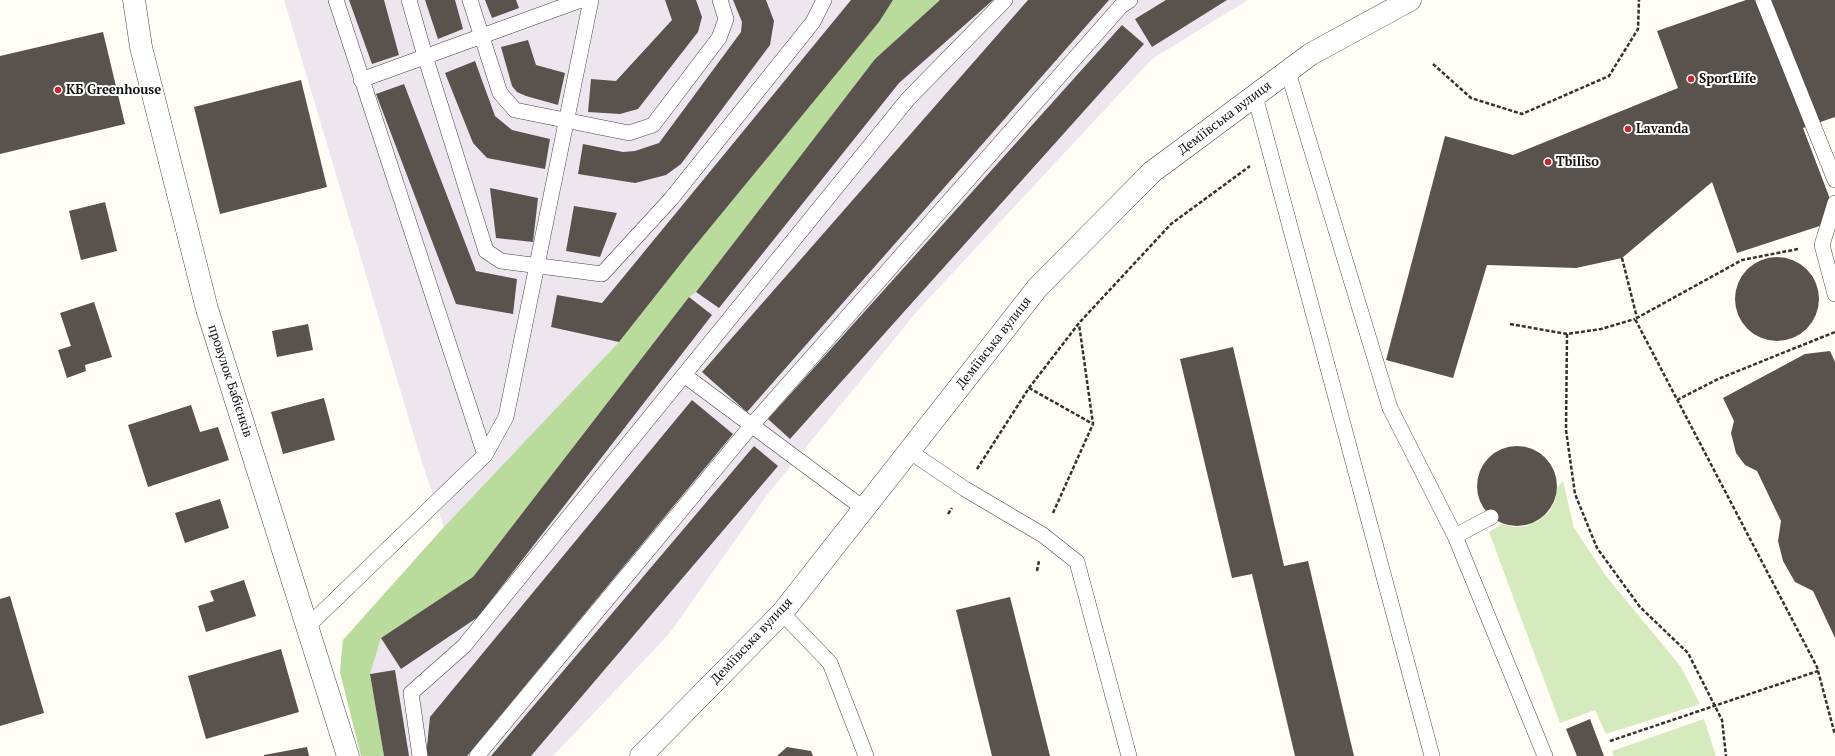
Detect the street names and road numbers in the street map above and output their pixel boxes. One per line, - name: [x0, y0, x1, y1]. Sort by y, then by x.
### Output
- street label: Деміївська вулиця: [1175, 78, 1275, 158]
- street label: Деміївська вулиця: [953, 294, 1035, 392]
- street label: провулок Бабієнків: [204, 323, 256, 439]
- street label: Деміївська вулиця: [708, 595, 796, 687]

